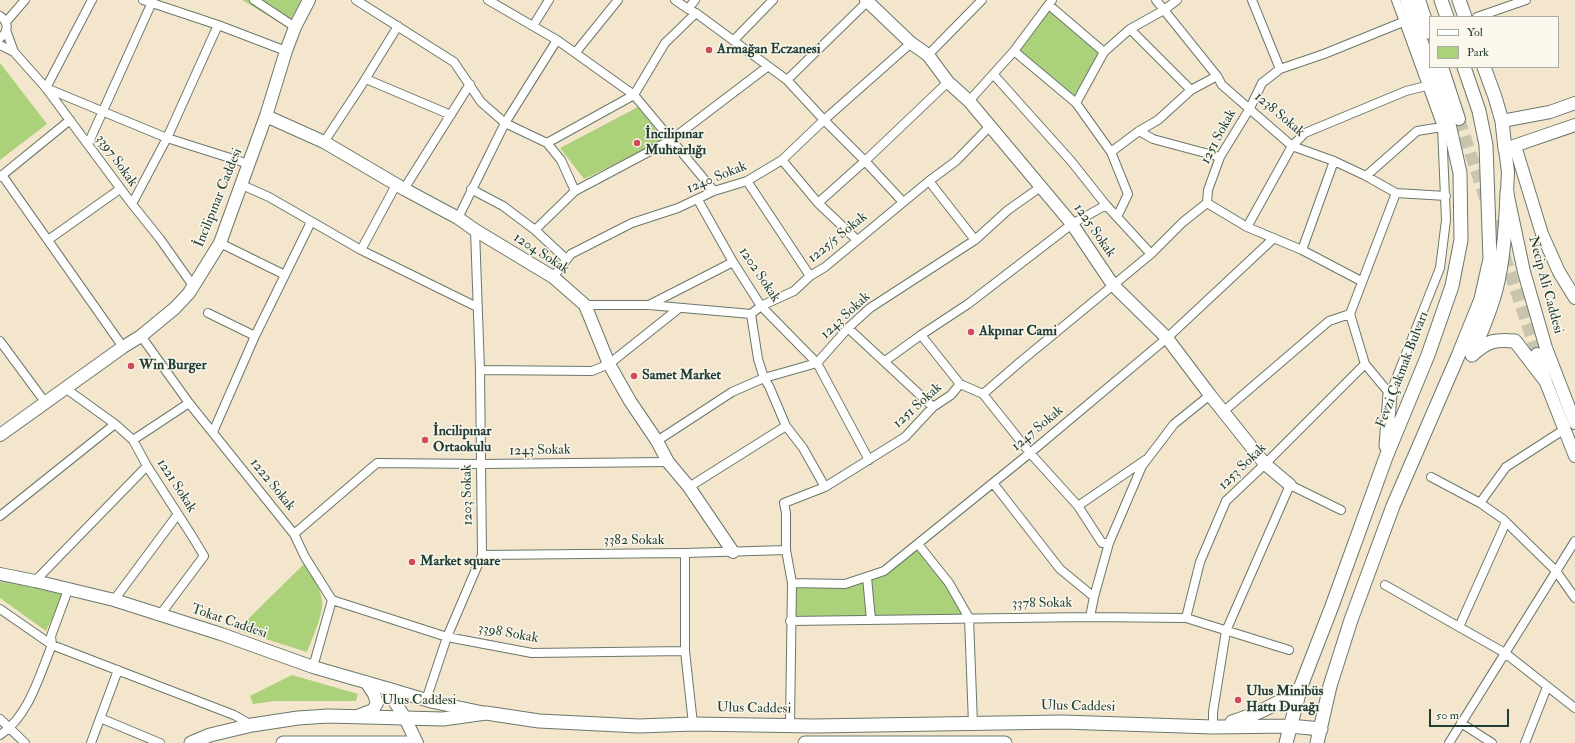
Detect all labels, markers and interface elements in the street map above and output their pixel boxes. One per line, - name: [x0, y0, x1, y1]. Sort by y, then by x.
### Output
- legend: [1429, 16, 1559, 68]
- text: Yol: [1467, 25, 1483, 40]
- place label: Armağan Eczanesi: [717, 42, 820, 58]
- marker: Armağan Eczanesi: [704, 45, 714, 55]
- text: Park: [1467, 45, 1489, 60]
- street label: 1238 Sokak: [1250, 89, 1308, 141]
- street label: 1251 Sokak: [1198, 107, 1240, 167]
- place label: İncilipınar Muhtarlığı: [645, 127, 706, 160]
- street label: 3397 Sokak: [91, 131, 141, 191]
- marker: İncilipınar Muhtarlığı: [632, 138, 642, 148]
- street label: İncilipınar Caddesi: [191, 146, 247, 250]
- street label: 1240 Sokak: [685, 158, 749, 198]
- street label: 1225 Sokak: [1069, 201, 1119, 261]
- street label: 1225/5 Sokak: [805, 209, 871, 267]
- street label: 1204 Sokak: [510, 230, 572, 278]
- street label: Necip Ali Caddesi: [1524, 234, 1566, 336]
- street label: 1202 Sokak: [734, 244, 784, 306]
- street label: 1243 Sokak: [818, 289, 874, 343]
- street label: Fevzi Çakmak Bulvarı: [1373, 309, 1433, 431]
- place label: Akpınar Cami: [979, 324, 1057, 340]
- marker: Akpınar Cami: [966, 327, 976, 337]
- place label: Win Burger: [139, 358, 207, 374]
- marker: Win Burger: [126, 361, 136, 371]
- place label: Samet Market: [642, 368, 721, 384]
- marker: Samet Market: [629, 371, 639, 381]
- street label: 1251 Sokak: [890, 380, 946, 432]
- street label: 1247 Sokak: [1009, 403, 1067, 455]
- place label: İncilipınar Ortaokulu: [433, 424, 491, 456]
- marker: İncilipınar Ortaokulu: [420, 435, 430, 445]
- street label: 1253 Sokak: [1216, 440, 1270, 494]
- street label: 1243 Sokak: [509, 442, 571, 460]
- street label: 1222 Sokak: [246, 455, 298, 515]
- street label: 1221 Sokak: [152, 456, 200, 516]
- street label: 1203 Sokak: [459, 464, 477, 526]
- street label: 3382 Sokak: [604, 533, 664, 549]
- place label: Market square: [420, 554, 500, 570]
- marker: Market square: [407, 557, 417, 567]
- street label: 3378 Sokak: [1012, 595, 1072, 613]
- street label: Tokat Caddesi: [189, 601, 269, 643]
- street label: 3398 Sokak: [477, 620, 539, 648]
- place label: Ulus Minibüs Hattı Durağı: [1246, 684, 1323, 716]
- street label: Ulus Caddesi: [382, 693, 456, 709]
- marker: Ulus Minibüs Hattı Durağı: [1233, 695, 1243, 705]
- street label: Ulus Caddesi: [1041, 698, 1115, 716]
- street label: Ulus Caddesi: [717, 700, 791, 718]
- scale bar: [1431, 701, 1511, 727]
- text: 50 m: [1436, 708, 1459, 723]

